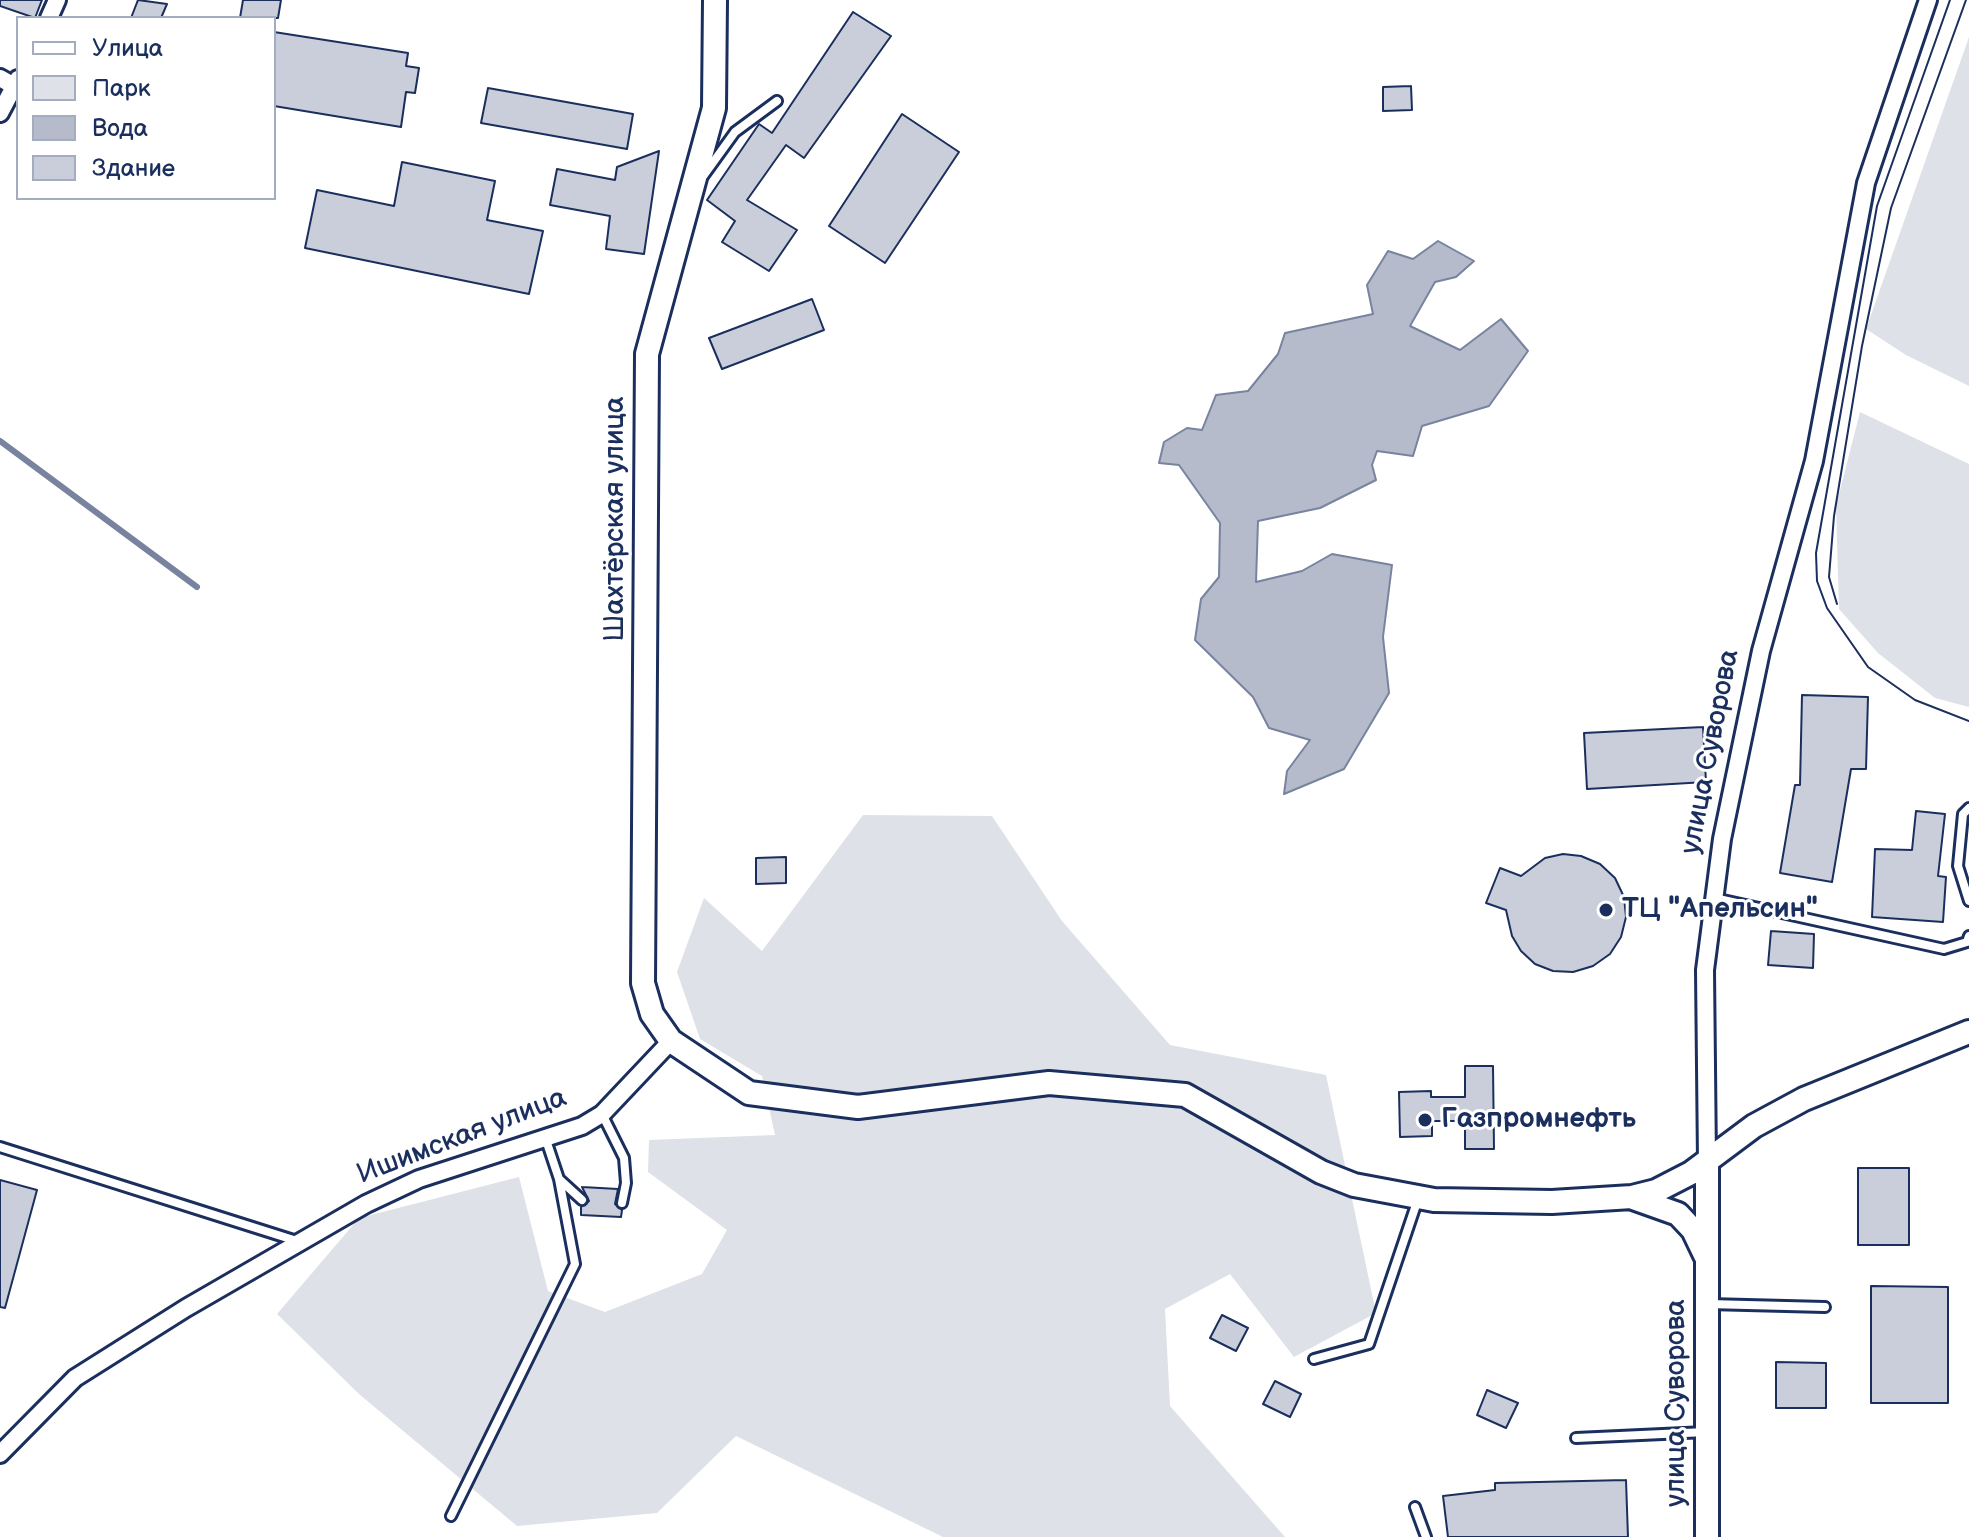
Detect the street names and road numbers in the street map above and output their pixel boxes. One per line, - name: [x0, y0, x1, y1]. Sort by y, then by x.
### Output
- street label: Шахтёрская улица: [599, 396, 633, 642]
- street label: улица Суворова: [1675, 647, 1747, 857]
- street label: Ишимская улица: [353, 1082, 571, 1192]
- street label: улица Суворова: [1660, 1299, 1694, 1507]

